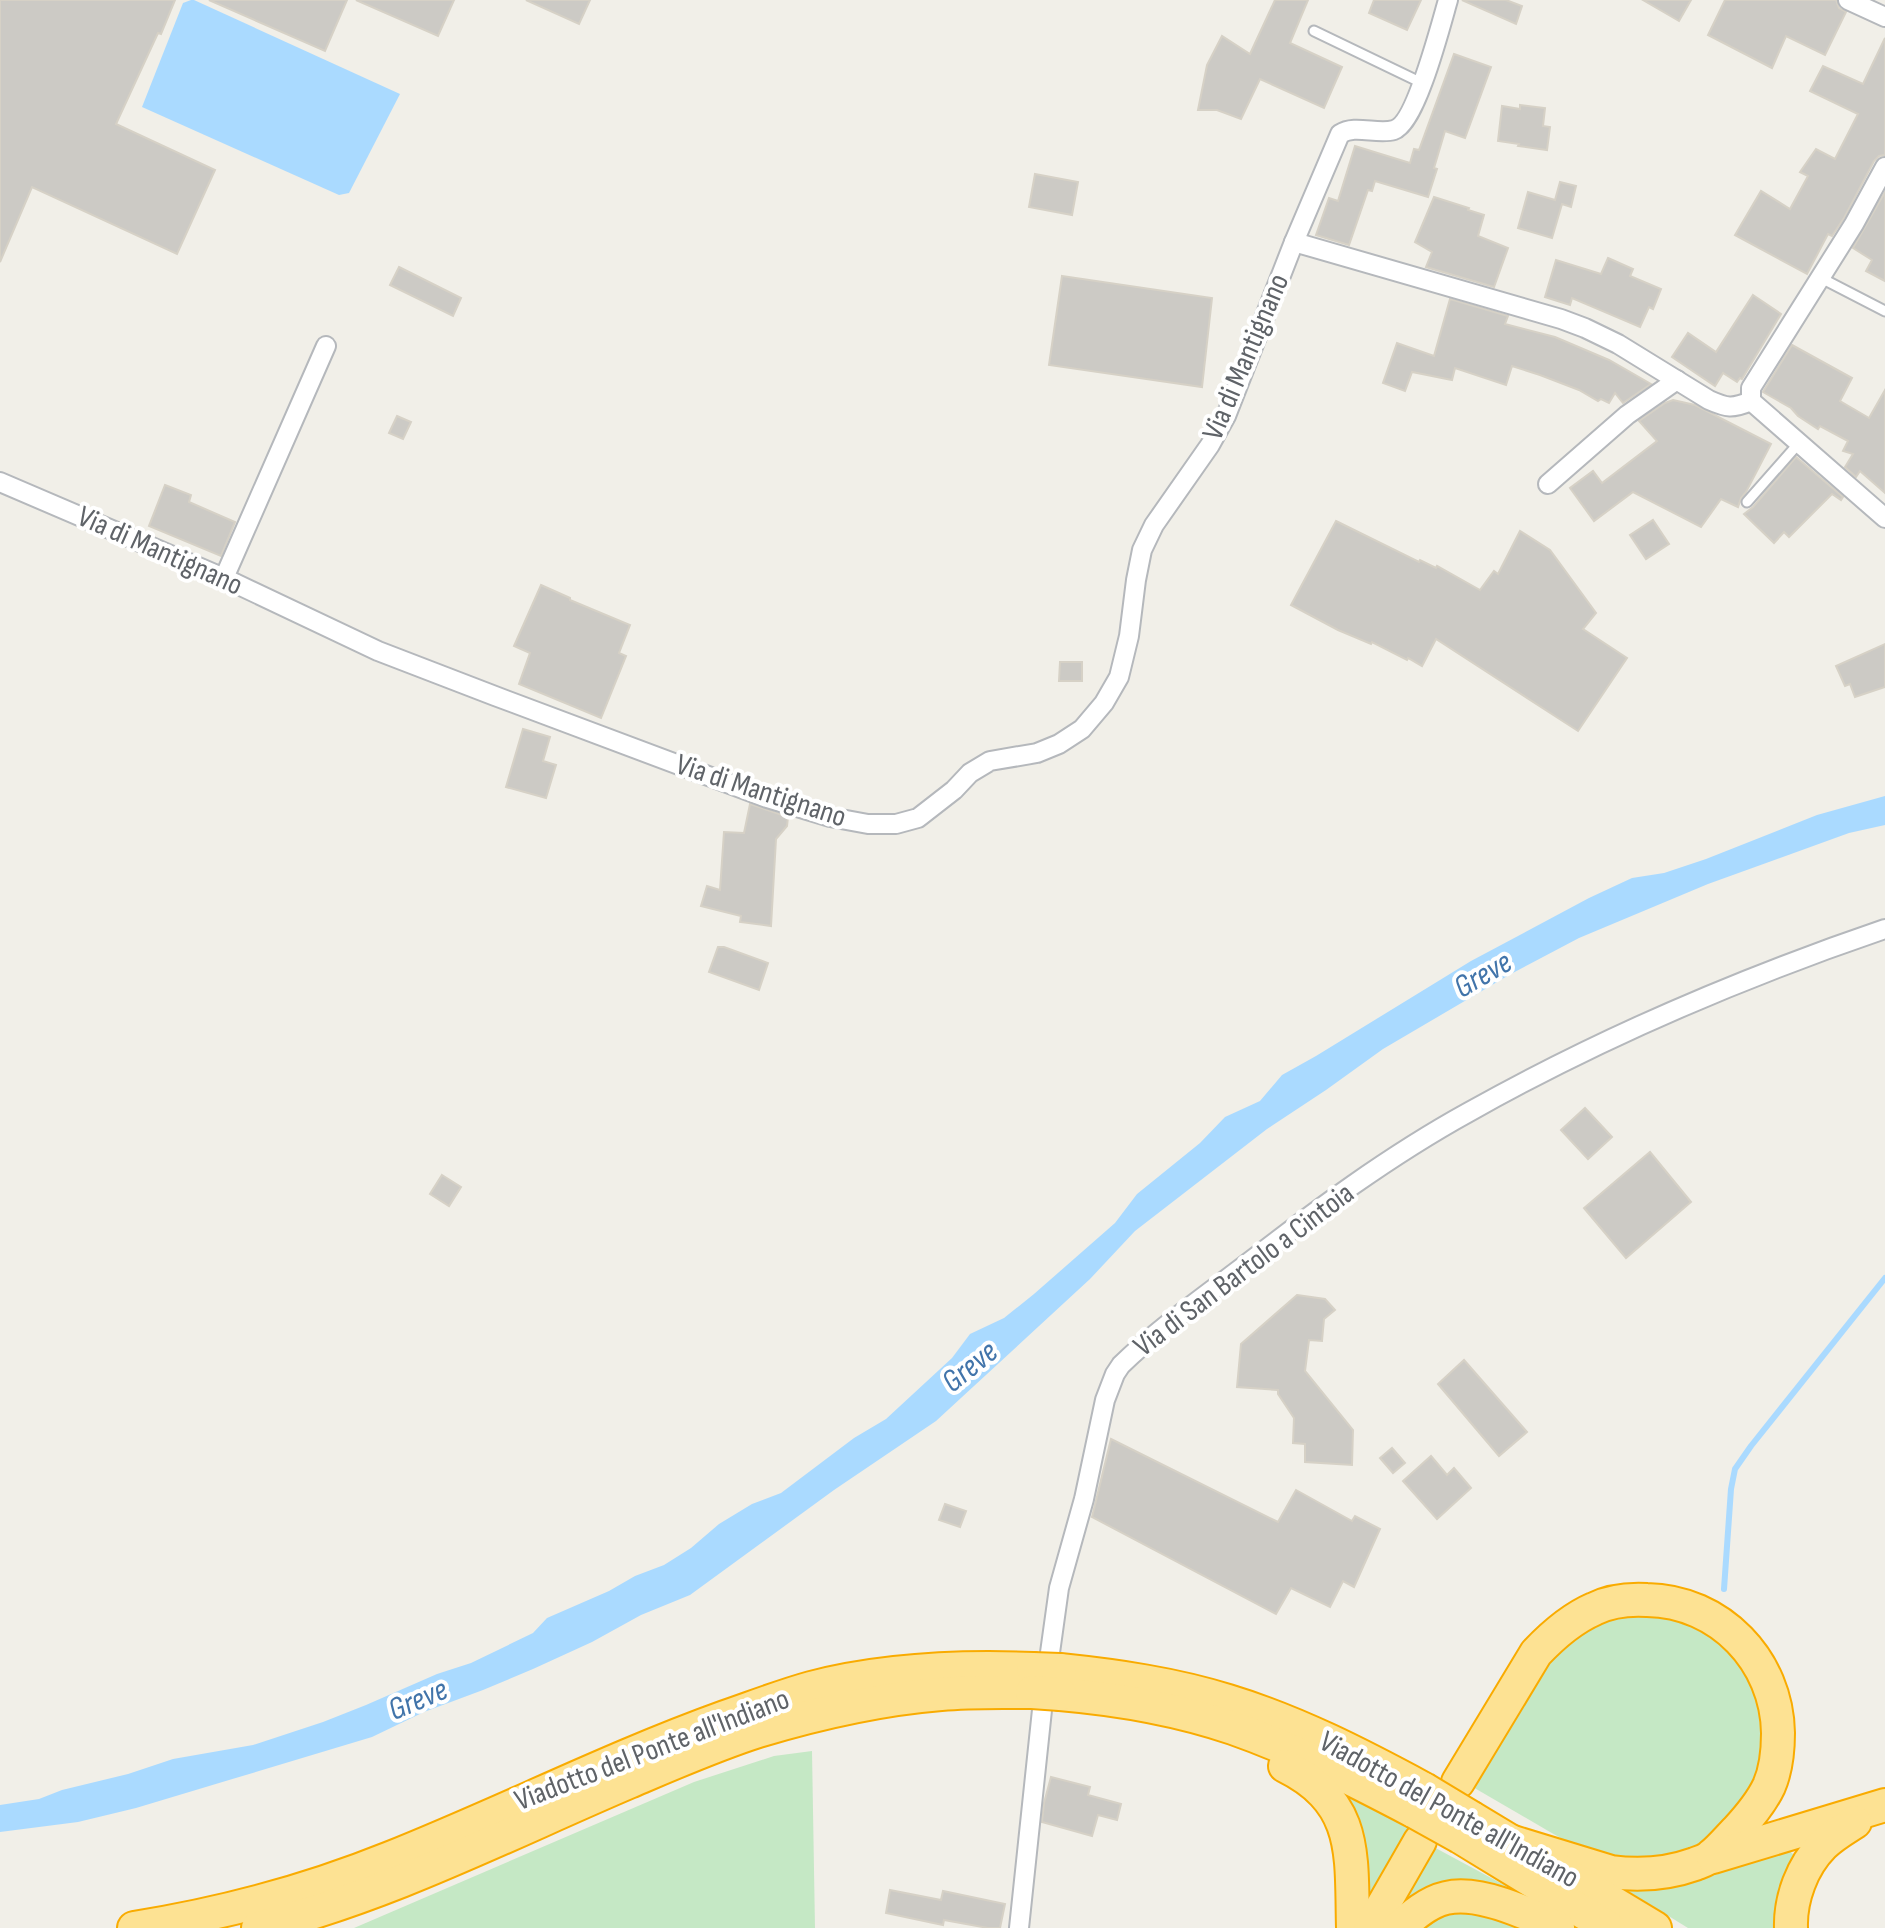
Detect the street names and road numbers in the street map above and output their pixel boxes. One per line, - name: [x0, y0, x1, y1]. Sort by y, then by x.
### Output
- street label: Via di Mantignano: [1195, 268, 1297, 446]
- street label: Via di Mantignano: [72, 499, 248, 603]
- street label: Via di Mantignano: [671, 747, 851, 835]
- street label: Via di San Bartolo a Cintoia: [1127, 1175, 1361, 1365]
- street label: Viadotto del Ponte all'Indiano: [510, 1681, 794, 1819]
- street label: Viadotto del Ponte all'Indiano: [1313, 1724, 1585, 1896]

